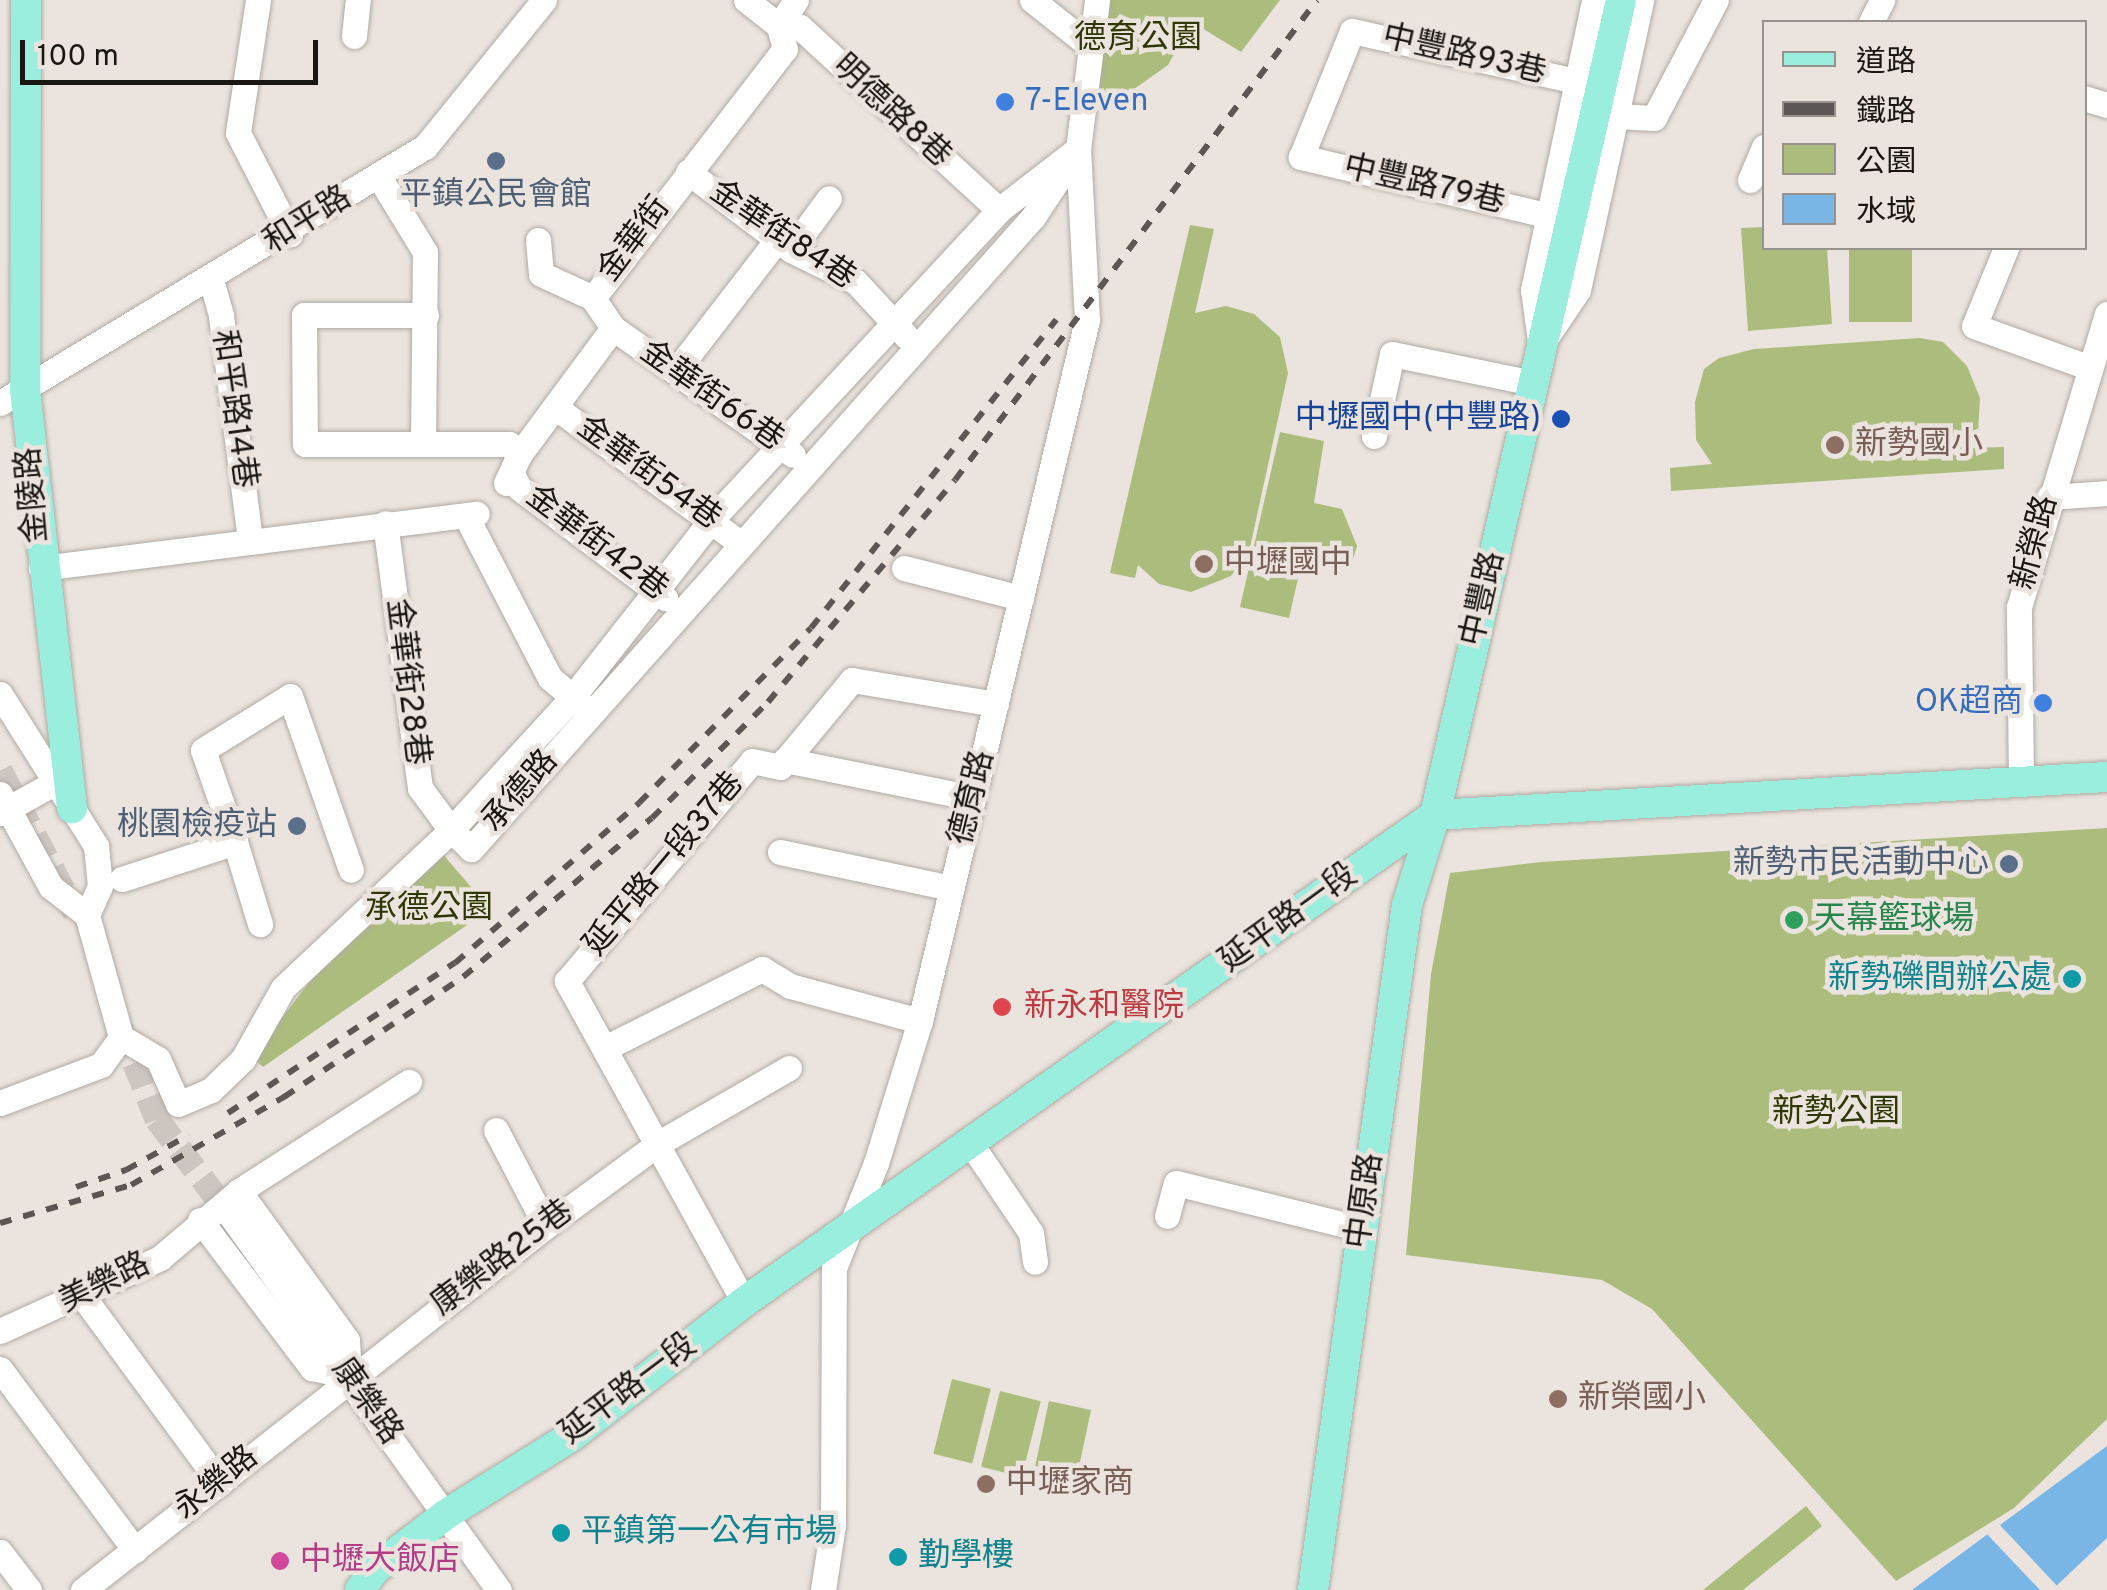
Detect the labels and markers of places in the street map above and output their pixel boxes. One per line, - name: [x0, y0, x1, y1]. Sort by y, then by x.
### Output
- place label: 7-Eleven: [1025, 83, 1148, 121]
- marker: 7-Eleven: [994, 91, 1016, 113]
- marker: 平鎮公民會館: [485, 150, 507, 172]
- place label: 平鎮公民會館: [400, 177, 592, 215]
- place label: 中壢國中(中豐路): [1295, 400, 1541, 438]
- marker: 中壢國中(中豐路): [1550, 408, 1572, 430]
- place label: 新勢國小: [1855, 426, 1983, 464]
- marker: 新勢國小: [1824, 434, 1846, 456]
- place label: 中壢國中: [1224, 545, 1352, 583]
- marker: 中壢國中: [1193, 553, 1215, 575]
- place label: OK超商: [1915, 684, 2023, 722]
- marker: OK超商: [2032, 692, 2054, 714]
- place label: 桃園檢疫站: [117, 807, 277, 845]
- marker: 桃園檢疫站: [286, 815, 308, 837]
- place label: 新勢市民活動中心: [1733, 845, 1989, 883]
- marker: 新勢市民活動中心: [1998, 853, 2020, 875]
- place label: 天幕籃球場: [1814, 901, 1974, 939]
- marker: 天幕籃球場: [1783, 909, 1805, 931]
- place label: 新勢礫間辦公處: [1828, 960, 2052, 998]
- marker: 新勢礫間辦公處: [2061, 968, 2083, 990]
- place label: 新永和醫院: [1024, 988, 1184, 1026]
- marker: 新永和醫院: [989, 994, 1015, 1020]
- place label: 新榮國小: [1578, 1380, 1706, 1418]
- marker: 新榮國小: [1547, 1388, 1569, 1410]
- place label: 中壢家商: [1006, 1465, 1134, 1503]
- marker: 中壢家商: [975, 1473, 997, 1495]
- place label: 平鎮第一公有市場: [581, 1514, 837, 1552]
- marker: 平鎮第一公有市場: [550, 1522, 572, 1544]
- place label: 勤學樓: [918, 1538, 1014, 1576]
- place label: 中壢大飯店: [300, 1542, 460, 1580]
- marker: 勤學樓: [887, 1546, 909, 1568]
- marker: 中壢大飯店: [269, 1550, 291, 1572]

